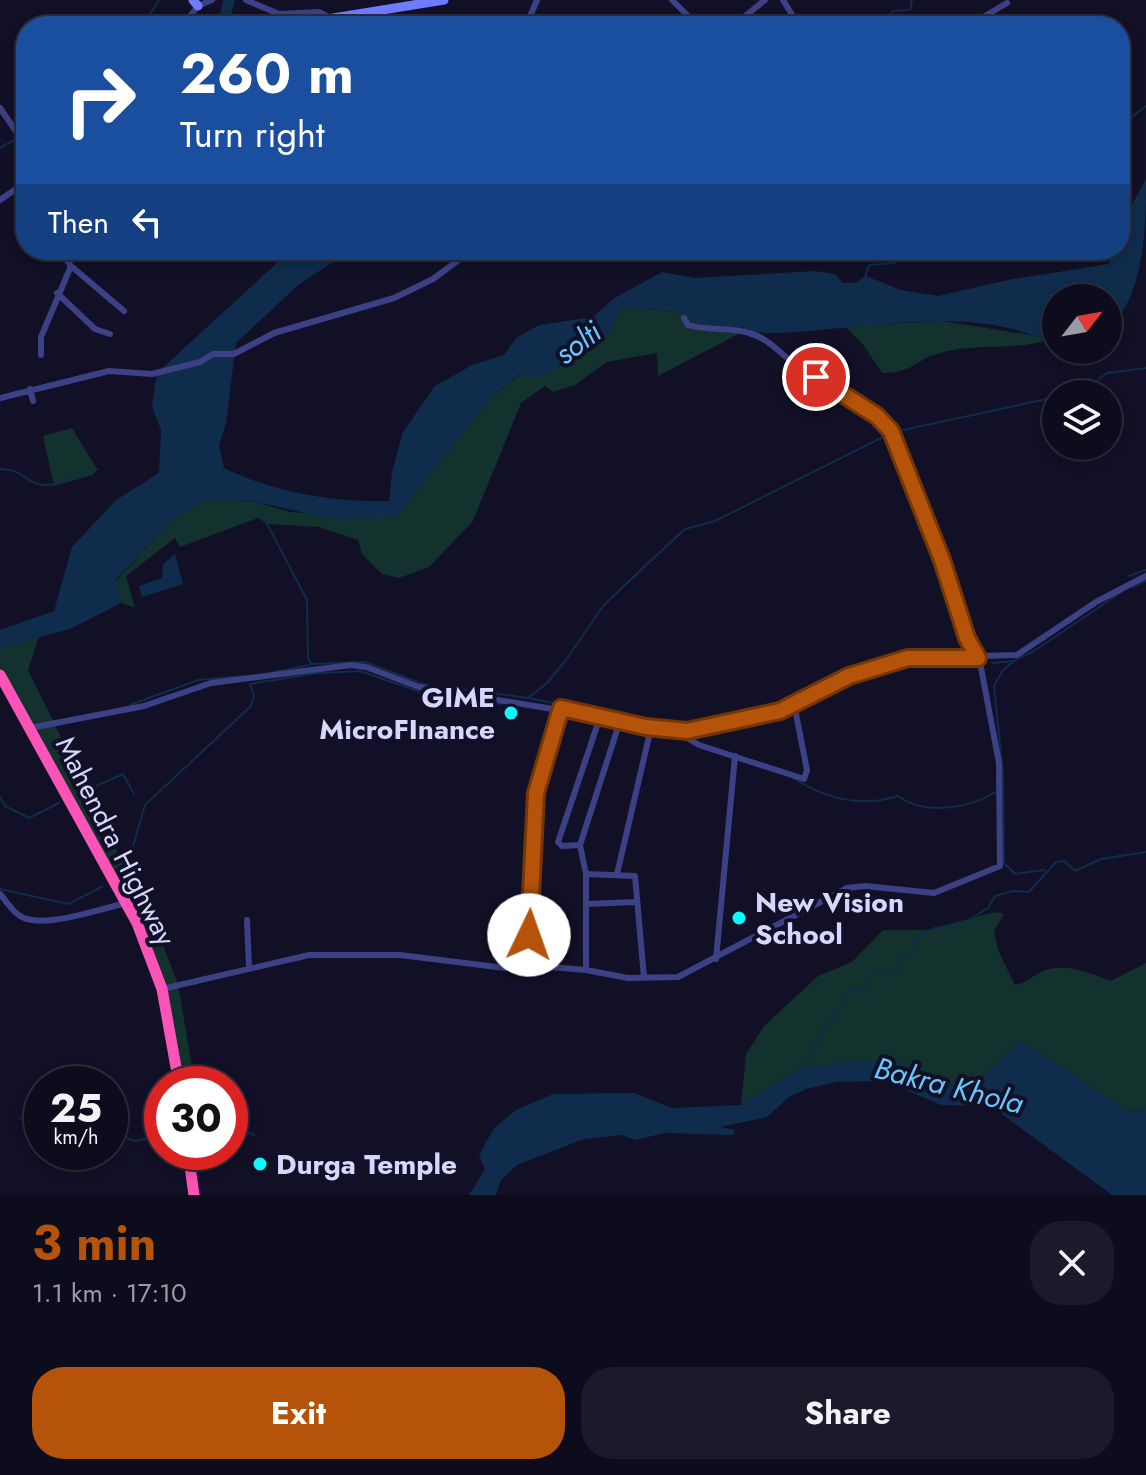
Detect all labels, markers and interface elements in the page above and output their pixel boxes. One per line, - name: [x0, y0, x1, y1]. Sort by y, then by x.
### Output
- text: 260 m: [180, 33, 354, 114]
- icon: right: [48, 48, 152, 152]
- text: Turn right: [180, 108, 325, 160]
- icon: left: [125, 200, 169, 244]
- text: Then: [48, 201, 109, 244]
- north arrow: [1042, 284, 1122, 364]
- map controls: [1042, 284, 1122, 460]
- water label: solti: [545, 310, 611, 374]
- pin: [782, 343, 850, 411]
- icon: arrive: [794, 355, 838, 399]
- button: layers: [1042, 380, 1122, 460]
- place label: GIME MicroFInance: [319, 677, 495, 750]
- marker: GIME MicroFInance: [502, 704, 520, 722]
- street label: Mahendra Highway: [45, 729, 186, 954]
- place label: New Vision School: [755, 882, 904, 955]
- position arrow: [487, 893, 571, 977]
- marker: New Vision School: [730, 909, 748, 927]
- water label: Bakra Khola: [870, 1046, 1029, 1125]
- speed limit sign: 30: [144, 1066, 248, 1170]
- text: 25: [50, 1079, 102, 1137]
- text: km/h: [53, 1123, 99, 1152]
- place label: Durga Temple: [276, 1144, 457, 1185]
- marker: Durga Temple: [251, 1155, 269, 1173]
- text: 3 min: [32, 1209, 156, 1278]
- button: close: [1030, 1221, 1114, 1305]
- text: 1.1 km · 17:10: [32, 1274, 187, 1312]
- button: Exit: [32, 1367, 565, 1459]
- button: Share: [581, 1367, 1114, 1459]

